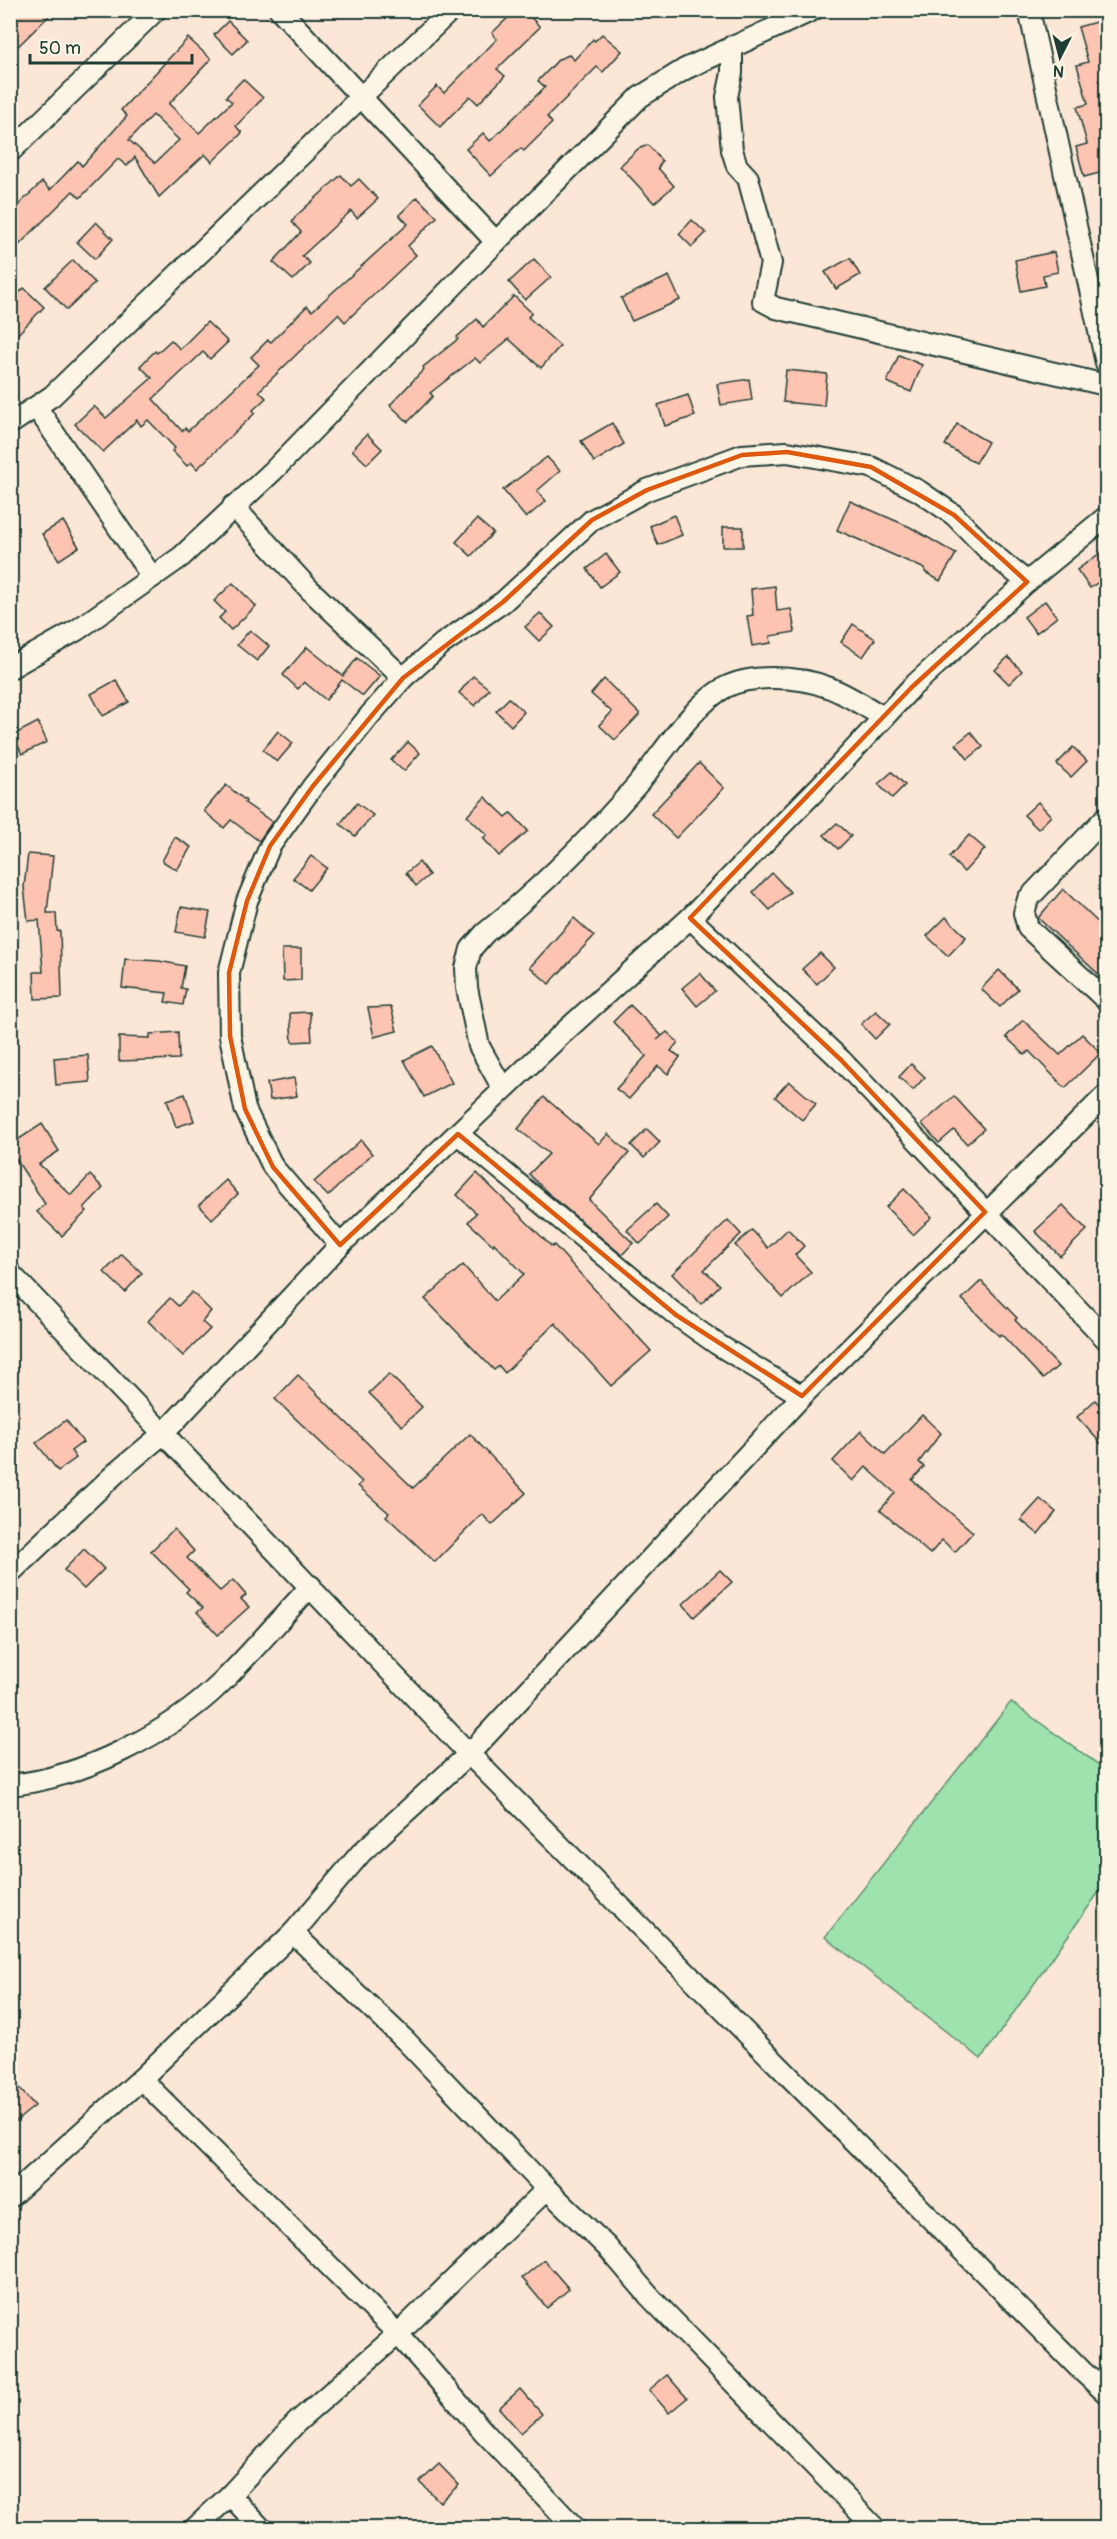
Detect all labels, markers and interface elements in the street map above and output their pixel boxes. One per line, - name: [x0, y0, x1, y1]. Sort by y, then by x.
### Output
- scale bar: [30, 27, 192, 65]
- north arrow: [1030, 27, 1090, 87]
- text: 50 m: [39, 37, 81, 60]
- text: N: [1052, 60, 1065, 81]

